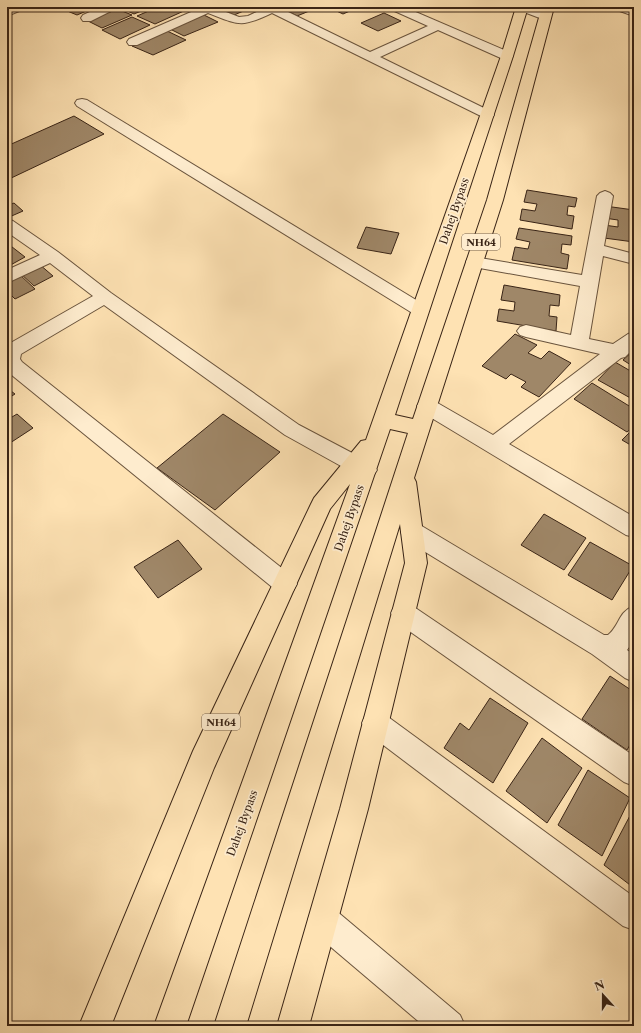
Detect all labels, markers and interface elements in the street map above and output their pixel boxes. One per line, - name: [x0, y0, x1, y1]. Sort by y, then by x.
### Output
- street label: Dahej Bypass: [436, 176, 472, 246]
- road number: NH64: [462, 234, 500, 250]
- street label: Dahej Bypass: [331, 483, 367, 553]
- road number: NH64: [202, 714, 240, 730]
- street label: Dahej Bypass: [224, 788, 261, 858]
- north arrow: [583, 975, 623, 1015]
- text: N: [592, 977, 607, 994]

